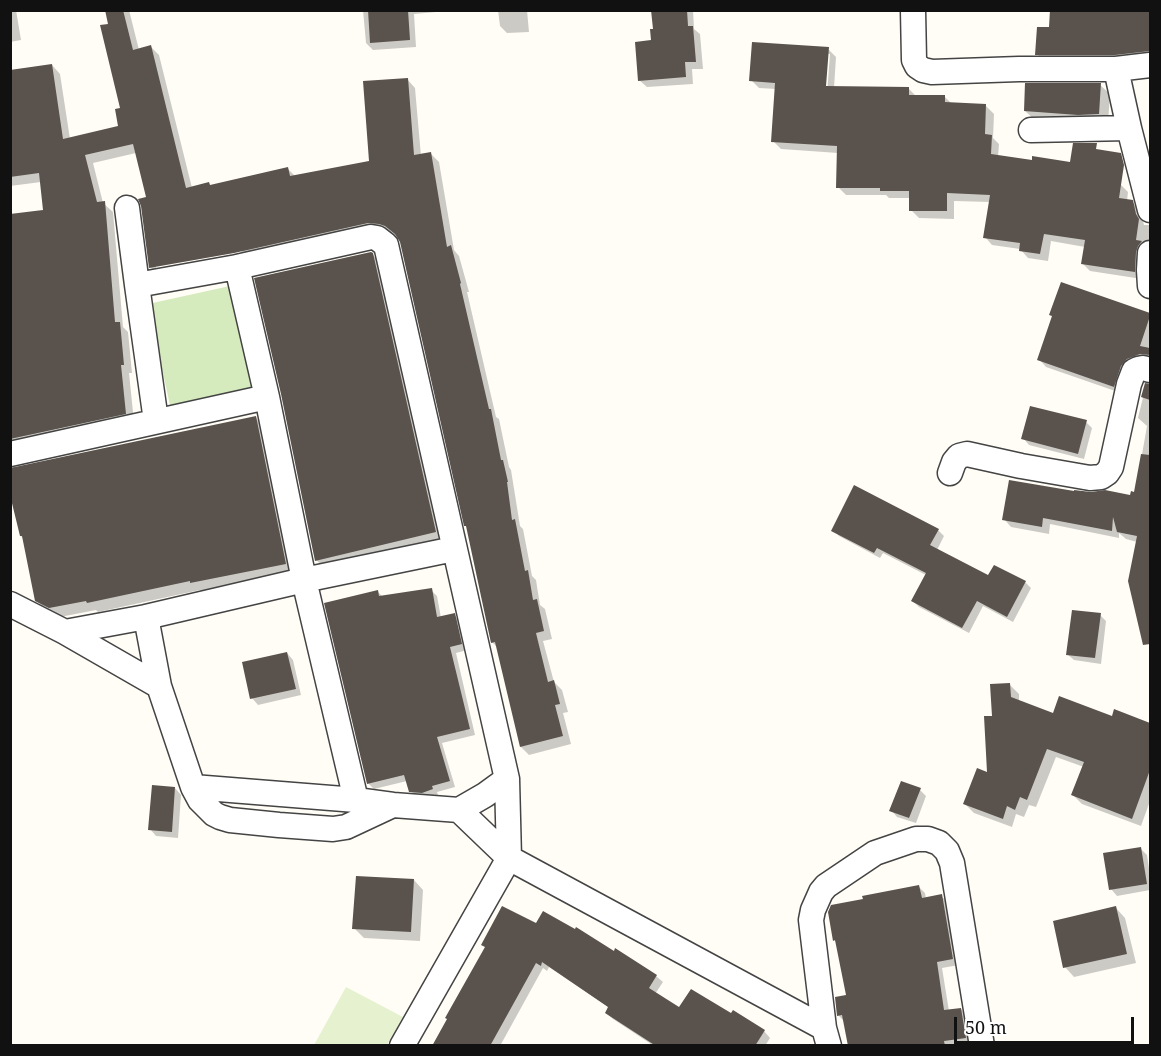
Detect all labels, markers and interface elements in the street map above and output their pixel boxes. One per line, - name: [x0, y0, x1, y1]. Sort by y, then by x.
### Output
- scale bar: [957, 1005, 1137, 1043]
- text: 50 m: [965, 1015, 1007, 1039]

